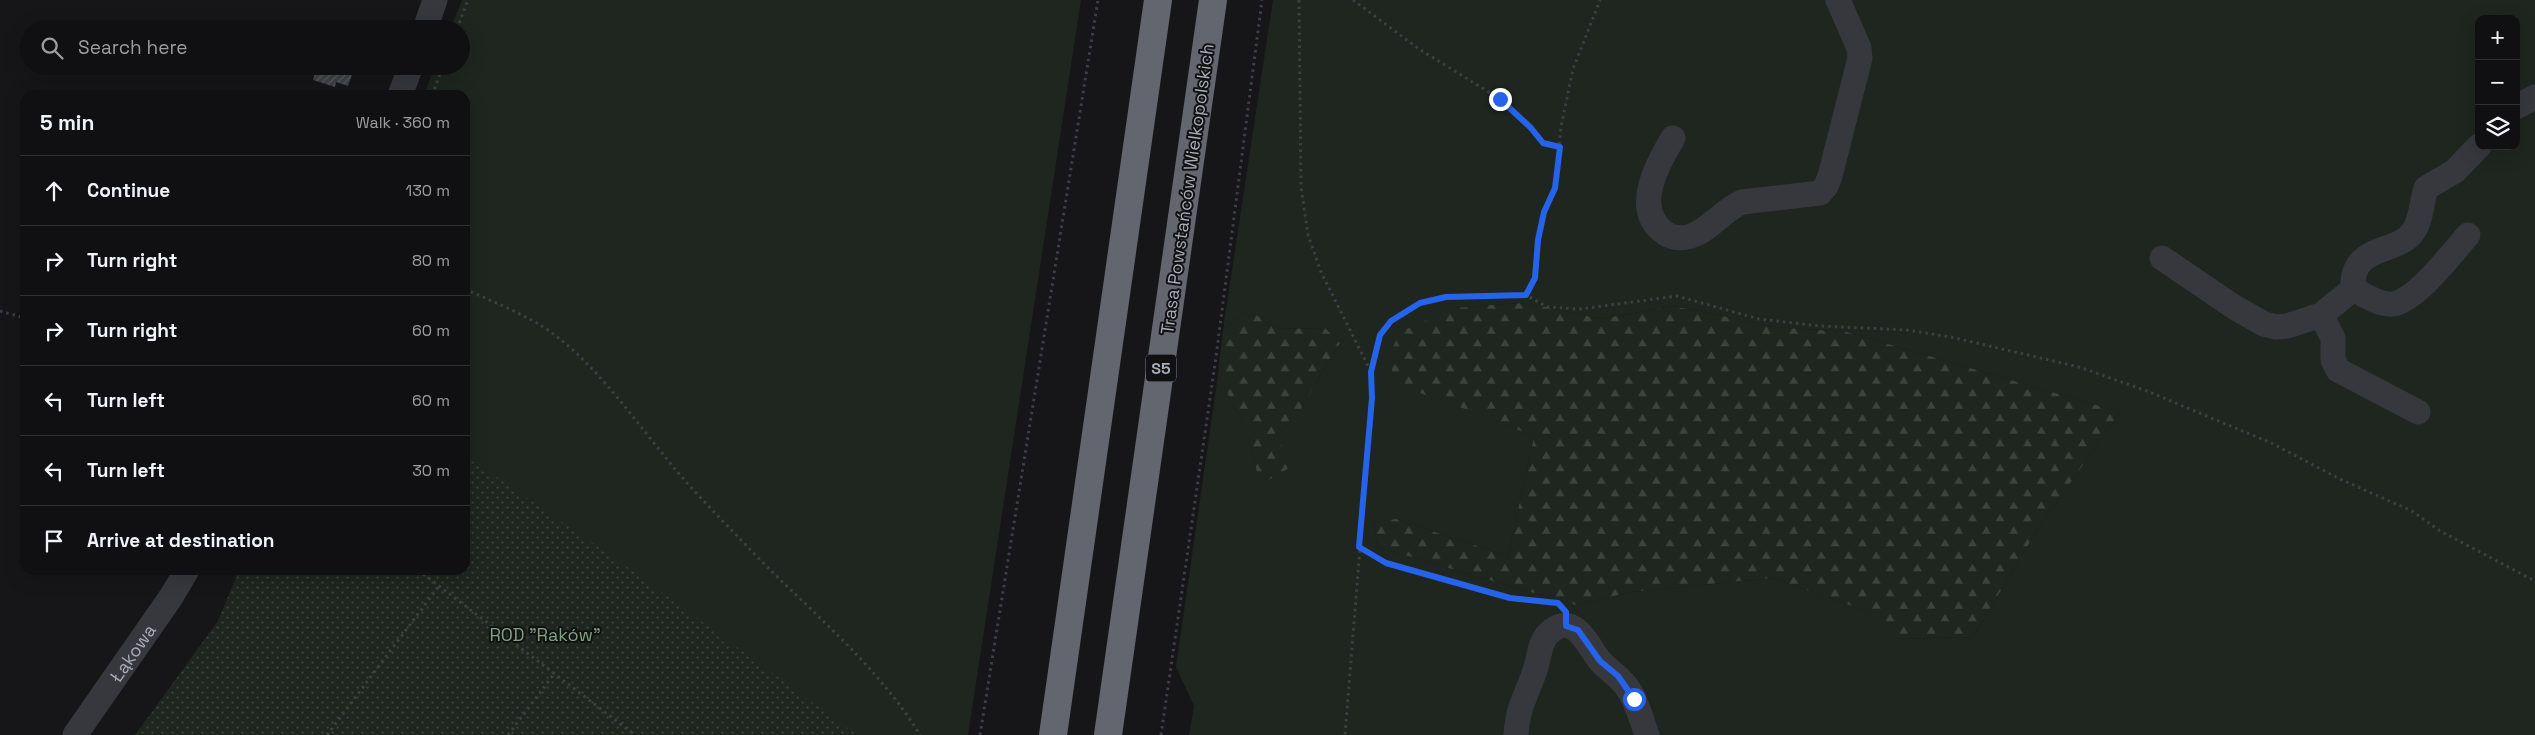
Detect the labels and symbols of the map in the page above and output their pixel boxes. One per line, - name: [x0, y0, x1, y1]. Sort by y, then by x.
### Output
- street label: Trasa Powstańców Wielkopolskich: [1155, 42, 1219, 336]
- route end: [1489, 88, 1512, 111]
- road number: S5: [1146, 354, 1176, 382]
- street label: Łąkowa: [104, 619, 160, 687]
- park label: ROD "Raków": [489, 623, 601, 646]
- route start: [1623, 688, 1646, 711]

